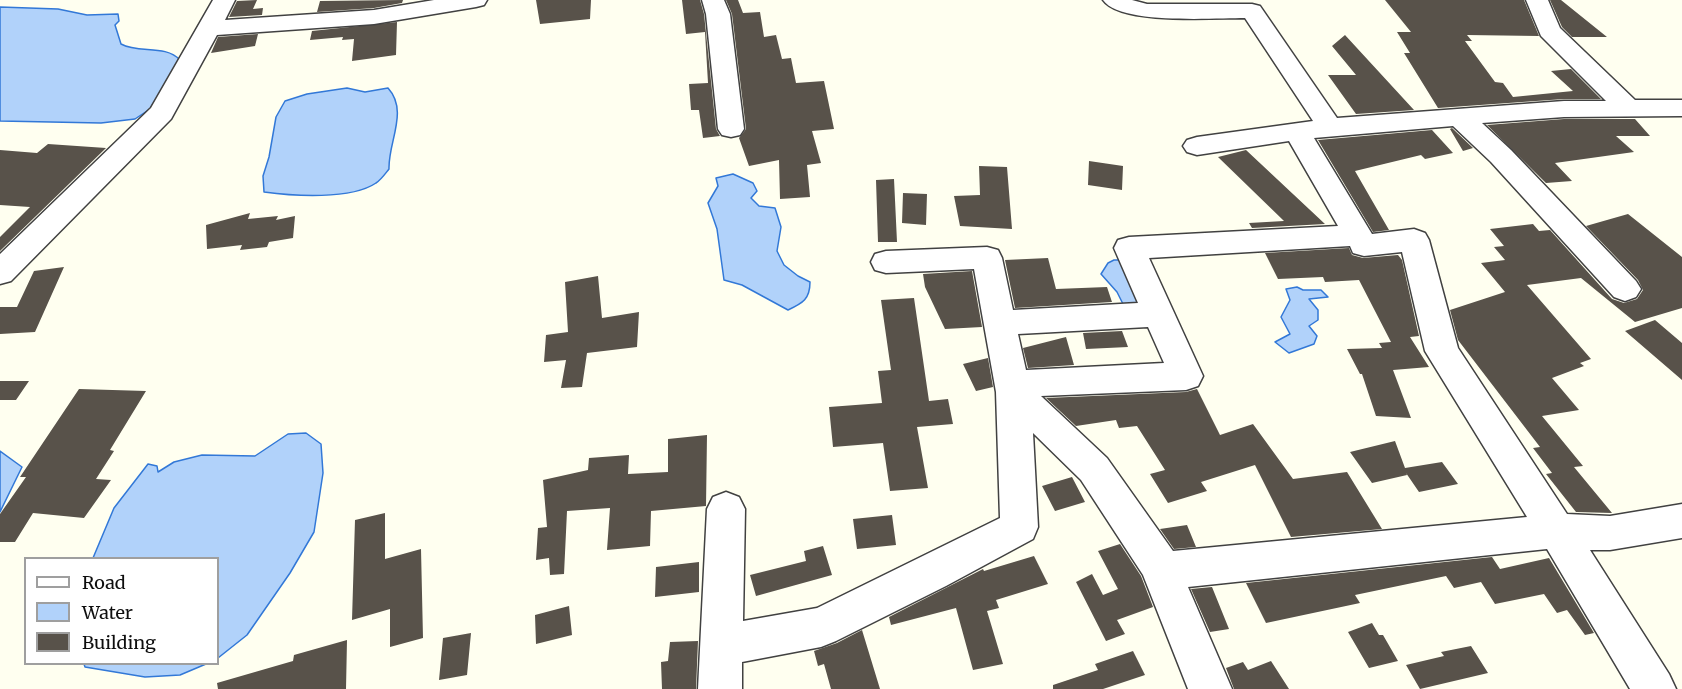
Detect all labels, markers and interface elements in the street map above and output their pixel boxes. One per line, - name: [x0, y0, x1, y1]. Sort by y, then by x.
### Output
- legend: [24, 557, 219, 665]
- text: Road: [82, 571, 126, 594]
- text: Water: [82, 601, 133, 624]
- text: Building: [82, 631, 156, 654]

